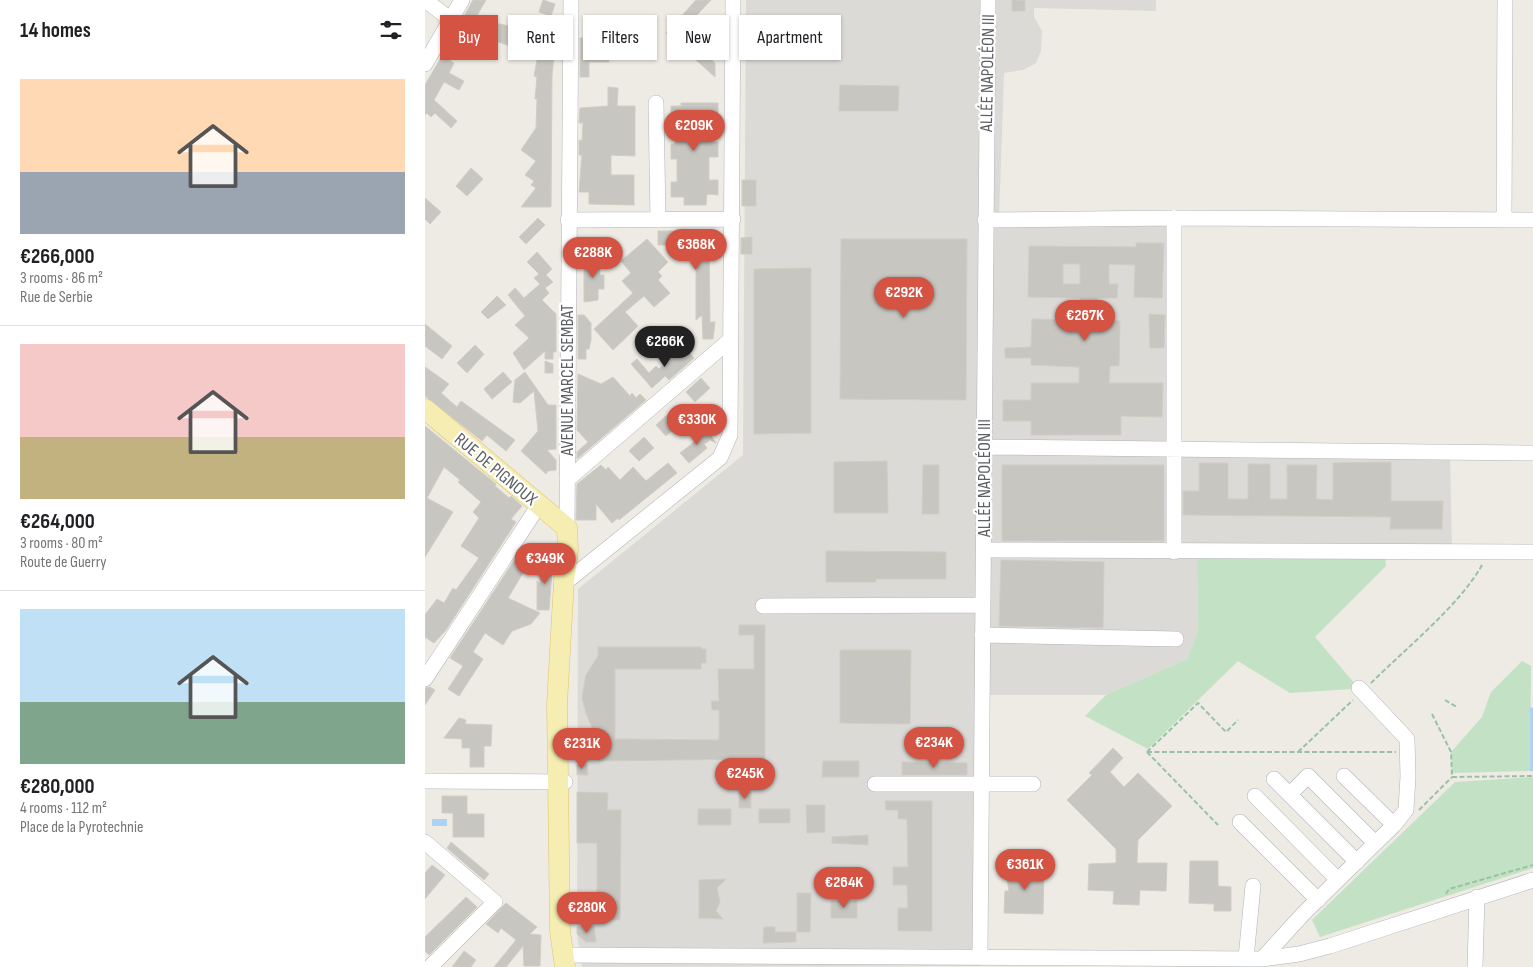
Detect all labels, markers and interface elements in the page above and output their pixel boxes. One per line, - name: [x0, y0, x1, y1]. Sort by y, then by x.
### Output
- street label: ALLÉE NAPOLÉON III: [976, 14, 999, 133]
- chip: Buy: [440, 15, 498, 60]
- chip: Rent: [508, 15, 573, 60]
- chip: Filters: [583, 15, 657, 60]
- chip: New: [667, 15, 729, 60]
- chip: Apartment: [739, 15, 841, 60]
- icon: filters: [377, 16, 405, 44]
- text: 14 homes: [20, 18, 91, 43]
- pin: €209K: [659, 110, 729, 152]
- icon: home: [168, 111, 258, 201]
- text: €209K: [675, 116, 713, 135]
- pin: €368K: [661, 228, 731, 271]
- text: €368K: [677, 235, 715, 254]
- pin: €288K: [558, 236, 628, 279]
- text: €288K: [574, 243, 612, 262]
- text: €266,000: [20, 244, 95, 269]
- text: 3 rooms · 86 m²: [20, 269, 103, 288]
- pin: €292K: [869, 276, 939, 319]
- text: €292K: [885, 283, 923, 302]
- text: Rue de Serbie: [20, 288, 93, 307]
- pin: €267K: [1050, 300, 1120, 342]
- street label: AVENUE MARCEL SEMBAT: [557, 304, 578, 457]
- text: €267K: [1066, 306, 1104, 325]
- pin: €266K: [630, 326, 700, 368]
- text: €266K: [646, 332, 684, 351]
- icon: home: [168, 377, 258, 467]
- pin: €330K: [662, 404, 732, 446]
- text: €330K: [678, 410, 716, 429]
- street label: ALLÉE NAPOLÉON III: [974, 419, 995, 538]
- street label: RUE DE PIGNOUX: [450, 429, 542, 510]
- text: €264,000: [20, 509, 95, 534]
- text: 3 rooms · 80 m²: [20, 534, 103, 553]
- pin: €349K: [510, 542, 580, 585]
- text: €349K: [526, 549, 564, 568]
- text: Route de Guerry: [20, 553, 107, 572]
- icon: home: [168, 642, 258, 732]
- pin: €234K: [899, 726, 969, 769]
- pin: €231K: [547, 728, 617, 770]
- text: €234K: [915, 733, 953, 752]
- text: €231K: [564, 734, 600, 753]
- pin: €245K: [710, 758, 780, 800]
- text: €245K: [726, 764, 764, 783]
- text: €280,000: [20, 774, 94, 799]
- text: 4 rooms · 112 m²: [20, 799, 107, 818]
- text: Place de la Pyrotechnie: [20, 818, 143, 837]
- pin: €361K: [990, 848, 1060, 891]
- text: €361K: [1006, 855, 1044, 874]
- pin: €264K: [809, 866, 879, 909]
- text: €264K: [825, 873, 863, 892]
- pin: €280K: [552, 892, 622, 934]
- text: €280K: [568, 898, 606, 917]

